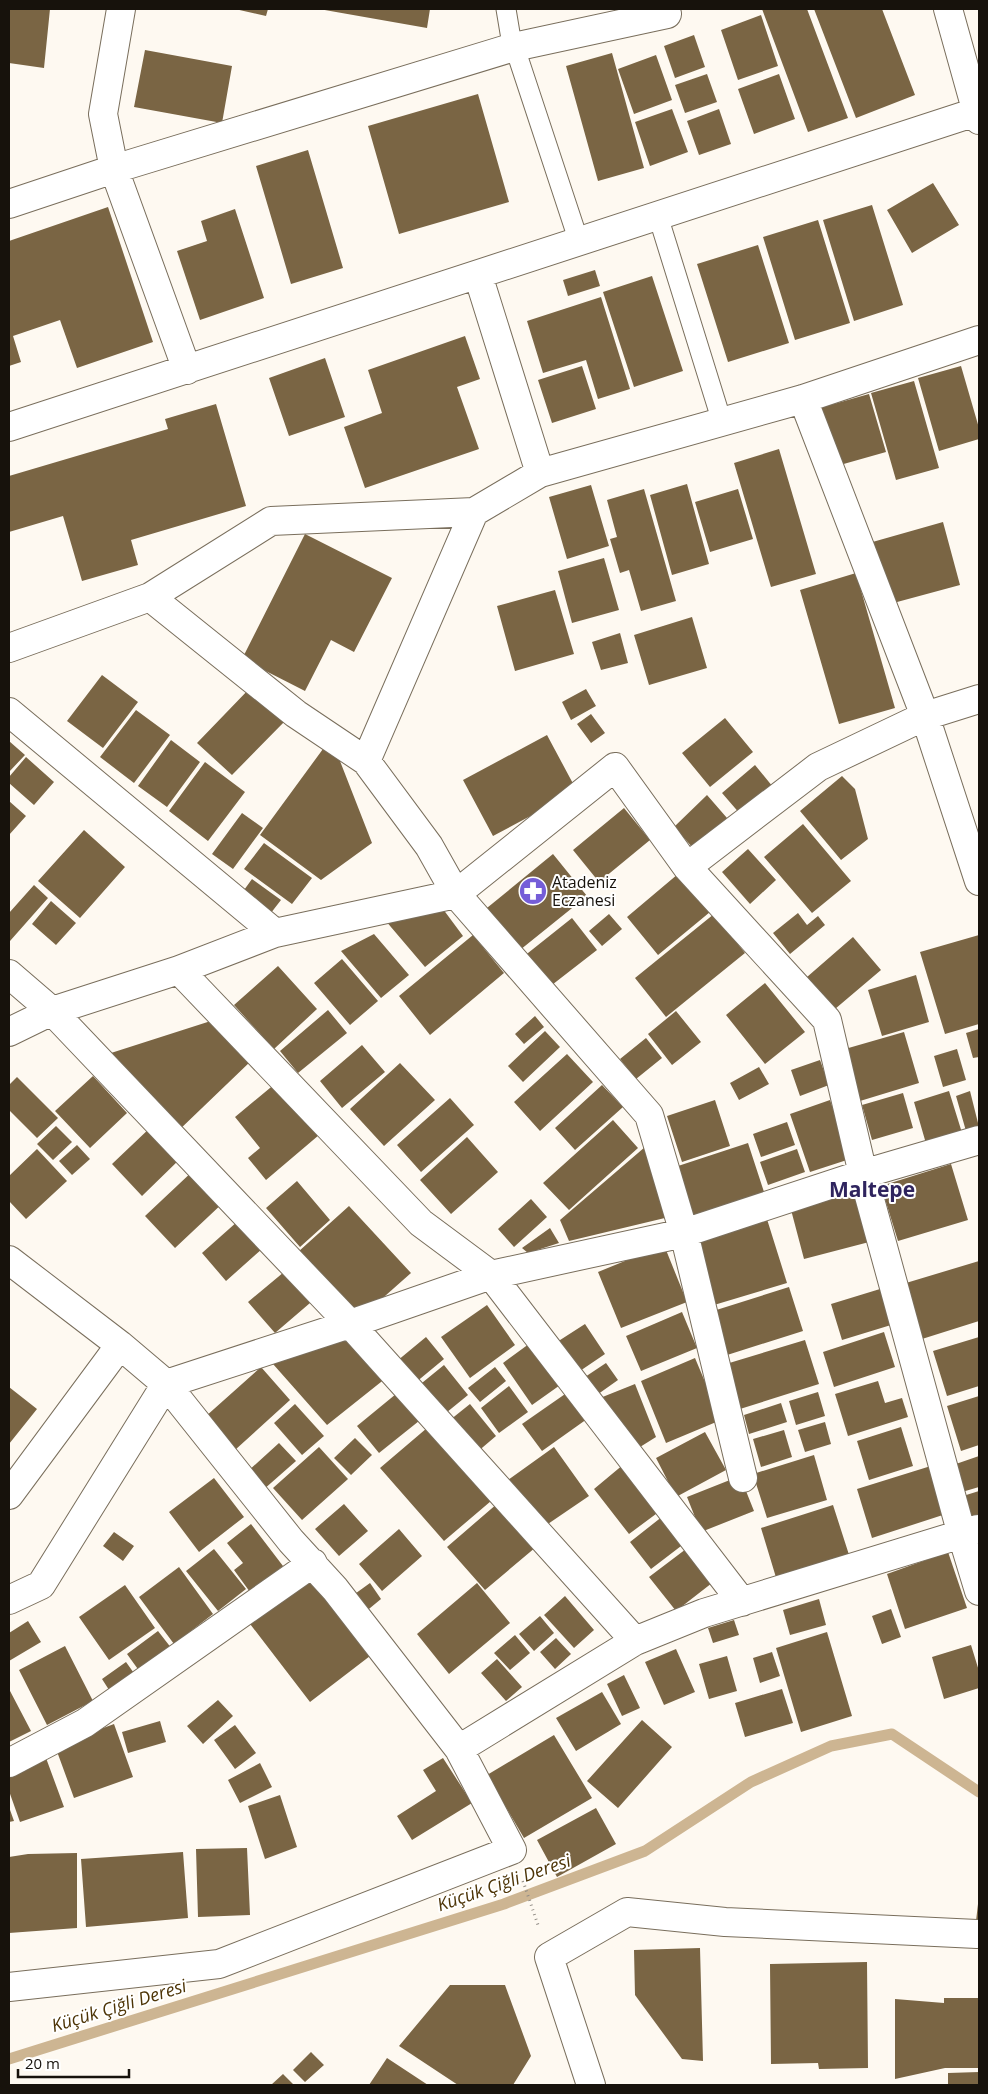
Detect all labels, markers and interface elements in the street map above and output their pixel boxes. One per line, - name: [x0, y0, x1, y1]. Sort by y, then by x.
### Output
- place label: Atadeniz Eczanesi: [552, 871, 617, 911]
- pharmacy icon: Atadeniz Eczanesi: [518, 876, 548, 906]
- district label: Maltepe: [829, 1175, 915, 1203]
- water label: Küçük Çiğli Deresi: [434, 1848, 574, 1916]
- water label: Küçük Çiğli Deresi: [48, 1973, 190, 2037]
- scale bar: [18, 2046, 129, 2078]
- text: 20 m: [25, 2053, 60, 2073]

